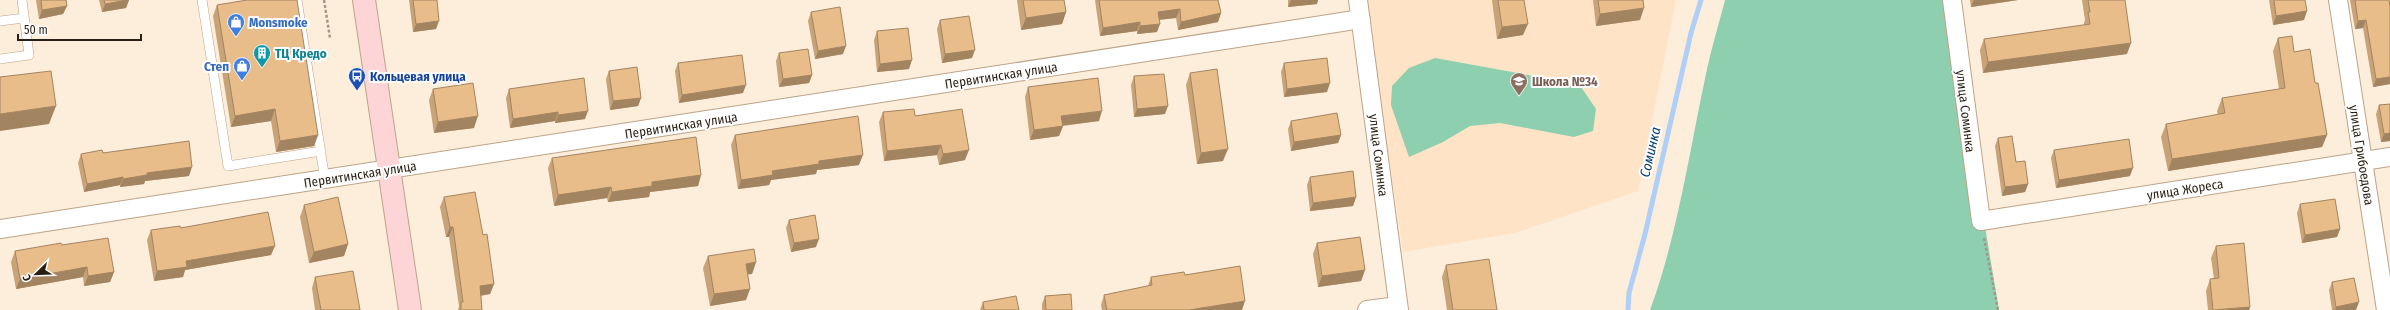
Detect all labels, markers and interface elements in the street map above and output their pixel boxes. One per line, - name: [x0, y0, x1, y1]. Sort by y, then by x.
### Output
- shop icon: Monsmoke: [226, 12, 246, 37]
- place label: Monsmoke: [249, 15, 308, 30]
- scale bar: [18, 16, 141, 42]
- text: 50 m: [24, 23, 48, 37]
- building icon: ТЦ Кредо: [252, 43, 272, 68]
- place label: ТЦ Кредо: [275, 46, 327, 61]
- shop icon: Степ: [232, 56, 252, 81]
- place label: Степ: [204, 59, 229, 74]
- street label: Первитинская улица: [944, 59, 1058, 92]
- bus stop icon: Кольцевая улица: [347, 66, 367, 91]
- place label: Кольцевая улица: [370, 69, 466, 84]
- street label: улица Соминка: [1953, 69, 1978, 153]
- school or university icon: Школа №34: [1509, 71, 1529, 96]
- place label: Школа №34: [1532, 74, 1598, 89]
- street label: улица Грибоедова: [2346, 104, 2377, 206]
- street label: Первитинская улица: [624, 109, 738, 142]
- street label: улица Соминка: [1366, 113, 1391, 197]
- water label: Соминка: [1636, 125, 1665, 179]
- street label: Первитинская улица: [303, 158, 417, 191]
- street label: улица Жореса: [2146, 176, 2224, 203]
- north arrow: [16, 254, 56, 294]
- text: С: [20, 272, 34, 283]

